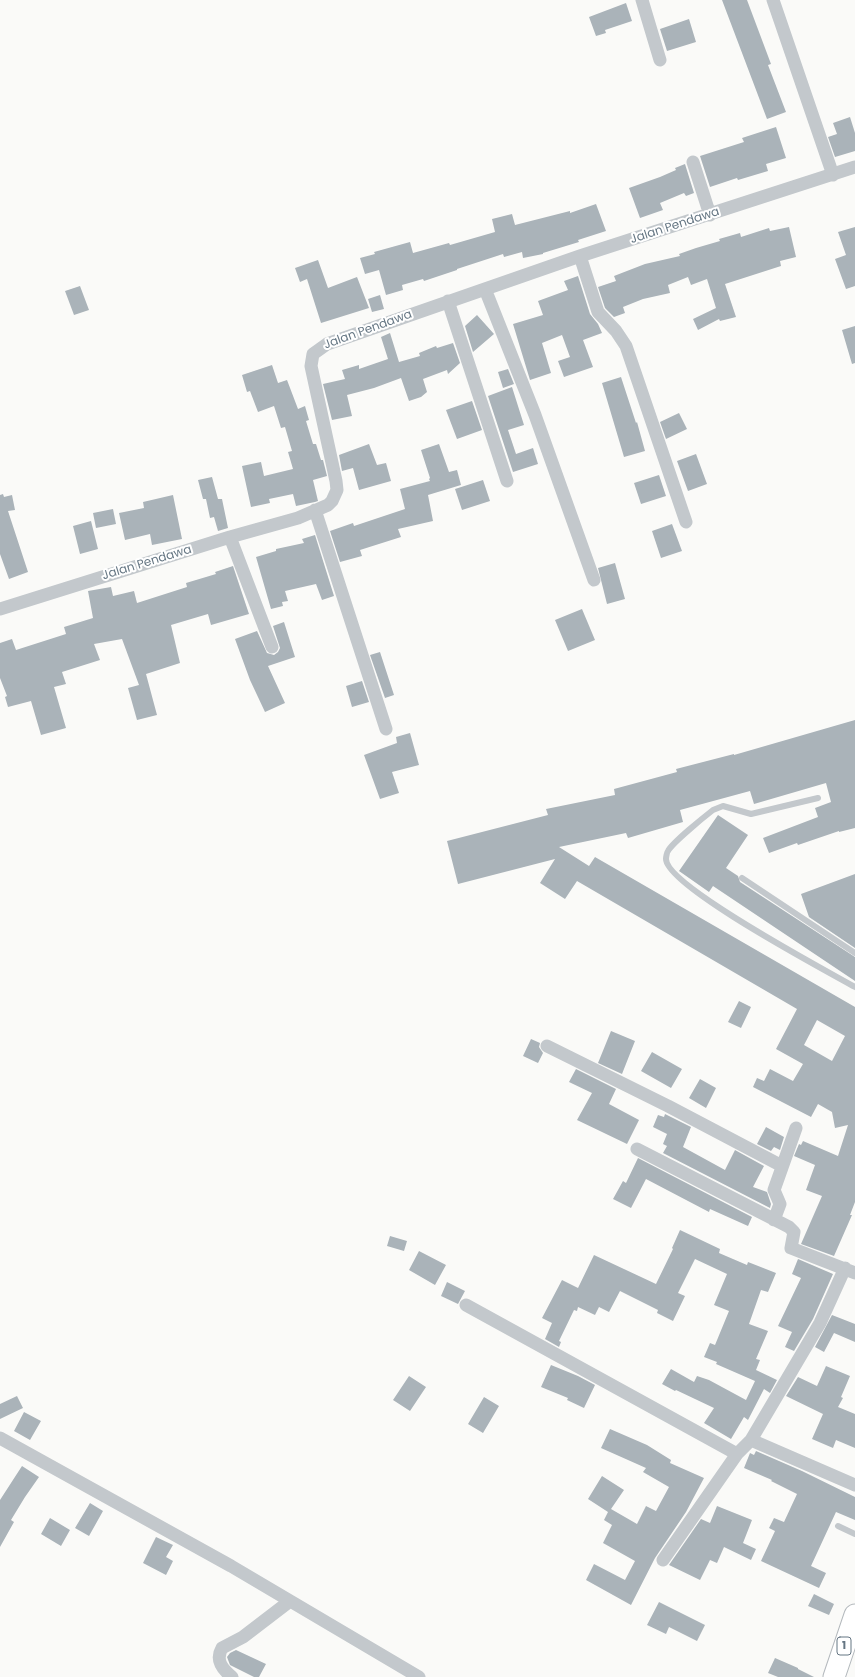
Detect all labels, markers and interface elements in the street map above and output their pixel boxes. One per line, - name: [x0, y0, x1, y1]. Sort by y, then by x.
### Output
- street label: Jalan Pendawa: [629, 205, 721, 247]
- street label: Jalan Pendawa: [322, 307, 414, 353]
- street label: Jalan Pendawa: [101, 543, 193, 583]
- road number: 1: [837, 1637, 851, 1655]

